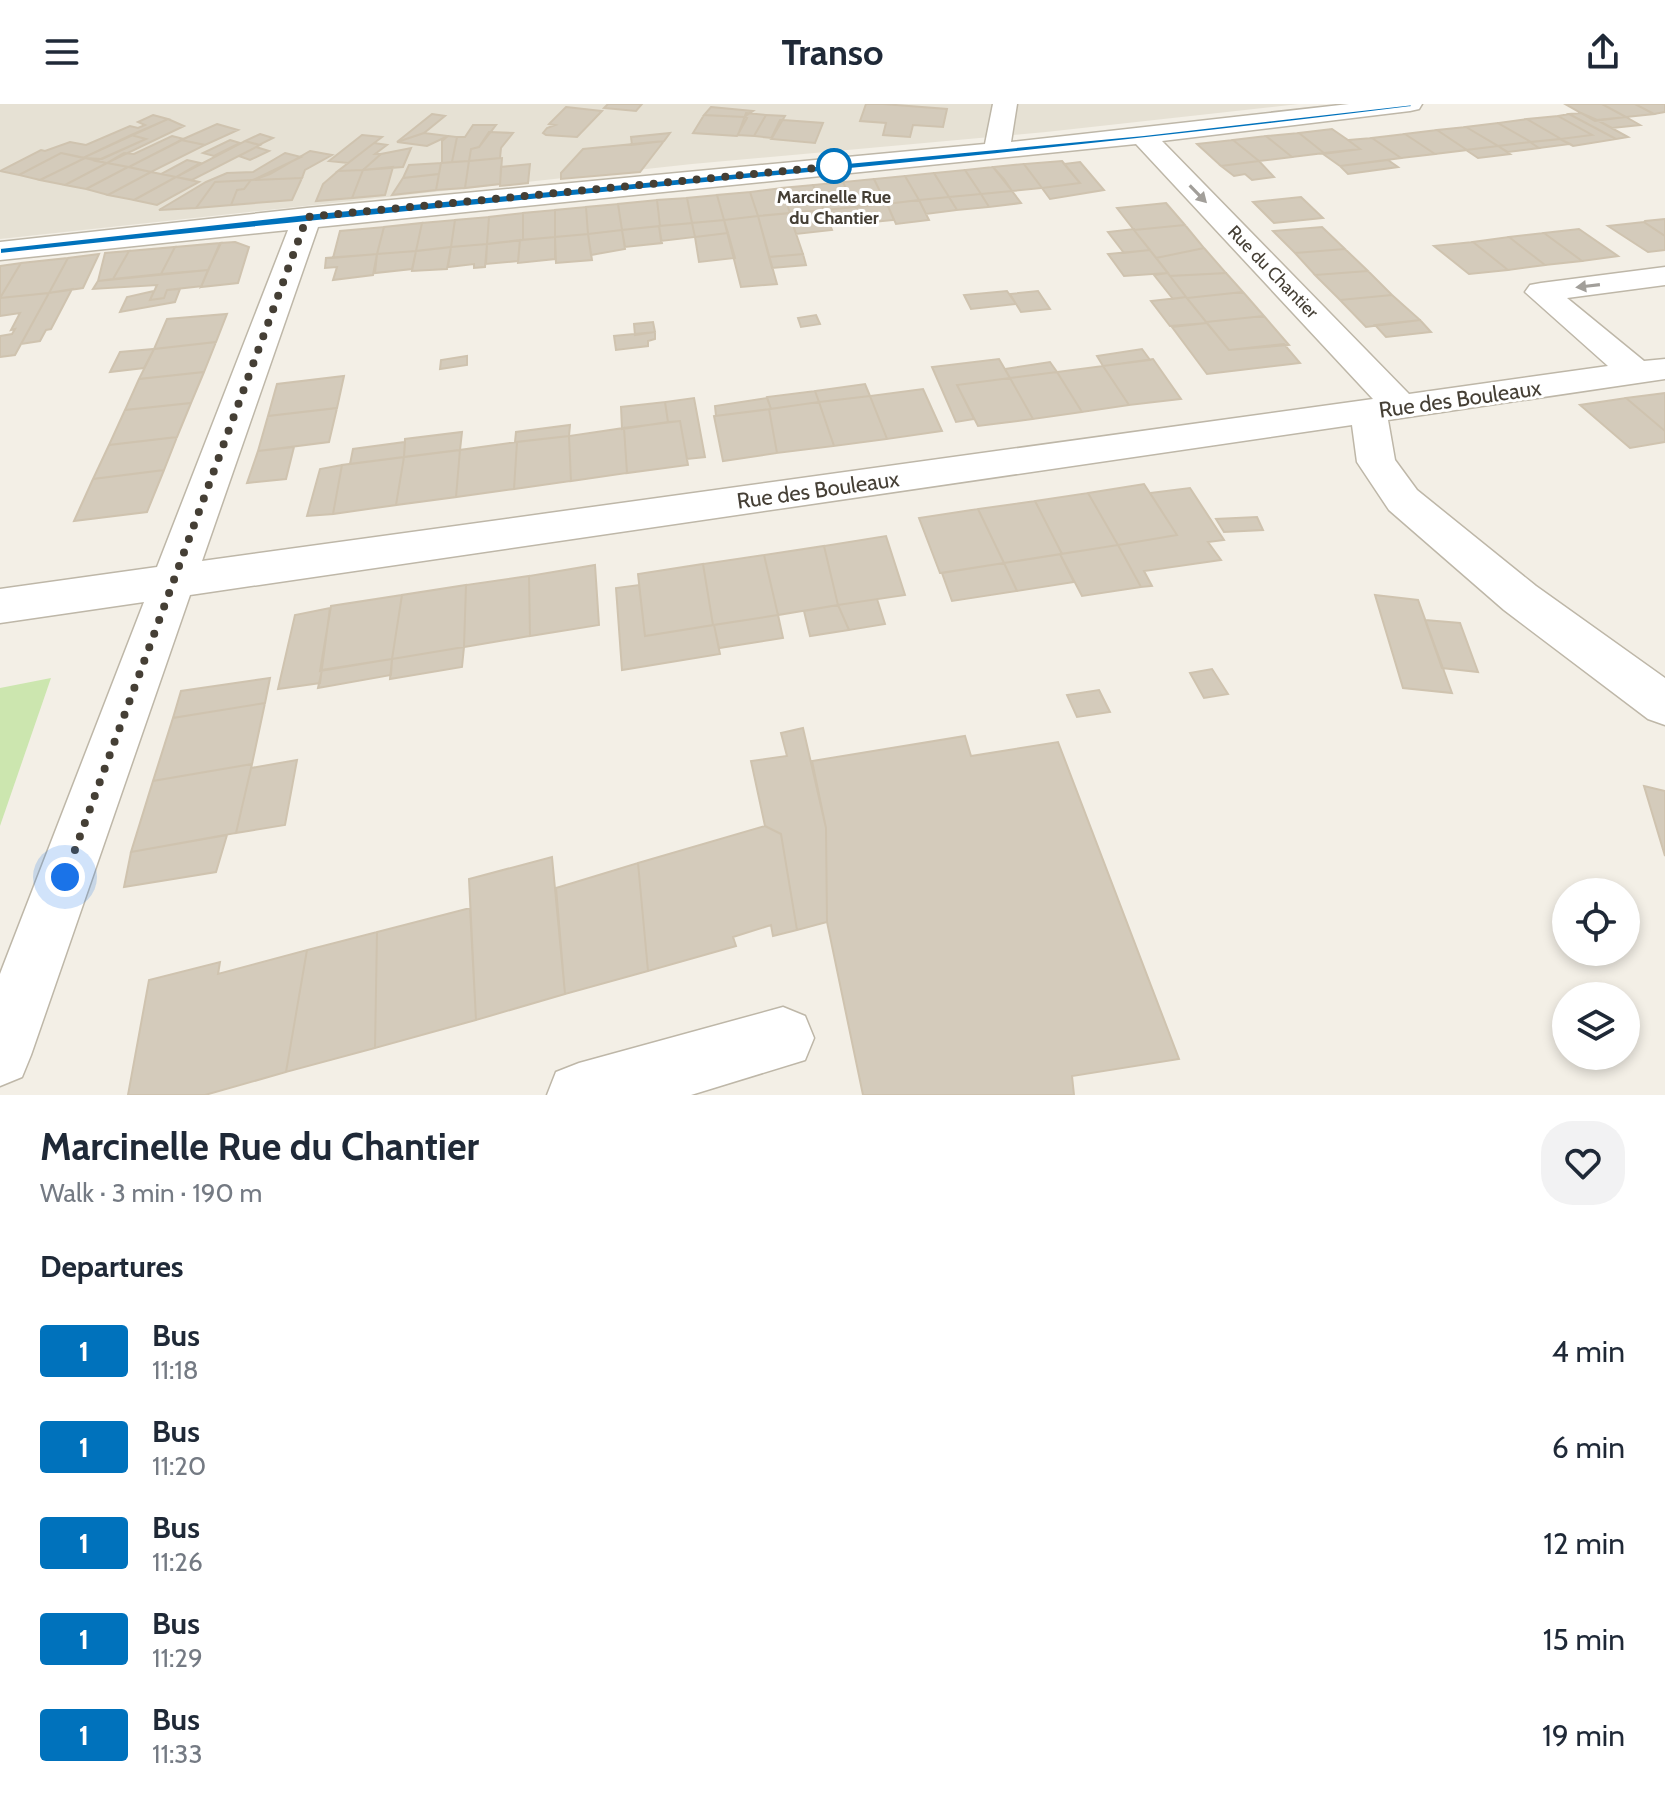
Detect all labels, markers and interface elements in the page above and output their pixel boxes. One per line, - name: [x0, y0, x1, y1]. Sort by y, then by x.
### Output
- icon: menu: [40, 30, 84, 74]
- text: Transo: [781, 30, 884, 74]
- icon: share: [1581, 30, 1625, 74]
- marker: Marcinelle Rue du Chantier: [817, 149, 851, 183]
- one-way arrow: [1188, 184, 1207, 203]
- place label: Marcinelle Rue du Chantier: [777, 186, 891, 229]
- street label: Rue du Chantier: [1223, 221, 1323, 323]
- one-way arrow: [1575, 280, 1600, 293]
- street label: Rue des Bouleaux: [1377, 374, 1544, 424]
- street label: Rue des Bouleaux: [735, 465, 902, 515]
- your location: [45, 857, 85, 897]
- map controls: [1552, 878, 1640, 1070]
- button: locate: [1552, 878, 1640, 966]
- button: layers: [1552, 982, 1640, 1070]
- button: heart: [1541, 1121, 1625, 1205]
- text: Marcinelle Rue du Chantier: [40, 1123, 479, 1170]
- text: Walk · 3 min · 190 m: [40, 1177, 262, 1209]
- text: Departures: [40, 1248, 184, 1285]
- text: Bus: [152, 1317, 200, 1354]
- text: 4 min: [1551, 1333, 1625, 1370]
- text: 1: [79, 1334, 89, 1368]
- text: 11:18: [152, 1354, 199, 1386]
- text: Bus: [152, 1413, 200, 1450]
- text: 6 min: [1552, 1429, 1625, 1466]
- text: 1: [79, 1430, 89, 1464]
- text: 11:20: [152, 1450, 206, 1482]
- text: Bus: [152, 1509, 200, 1546]
- text: 12 min: [1543, 1525, 1625, 1562]
- text: 1: [79, 1526, 89, 1560]
- text: 11:26: [152, 1546, 203, 1578]
- text: Bus: [152, 1605, 200, 1642]
- text: 15 min: [1543, 1621, 1625, 1658]
- text: 1: [79, 1622, 89, 1656]
- text: 11:29: [152, 1642, 203, 1674]
- text: Bus: [152, 1701, 200, 1738]
- text: 19 min: [1542, 1717, 1625, 1754]
- text: 1: [79, 1718, 89, 1752]
- text: 11:33: [152, 1738, 203, 1770]

